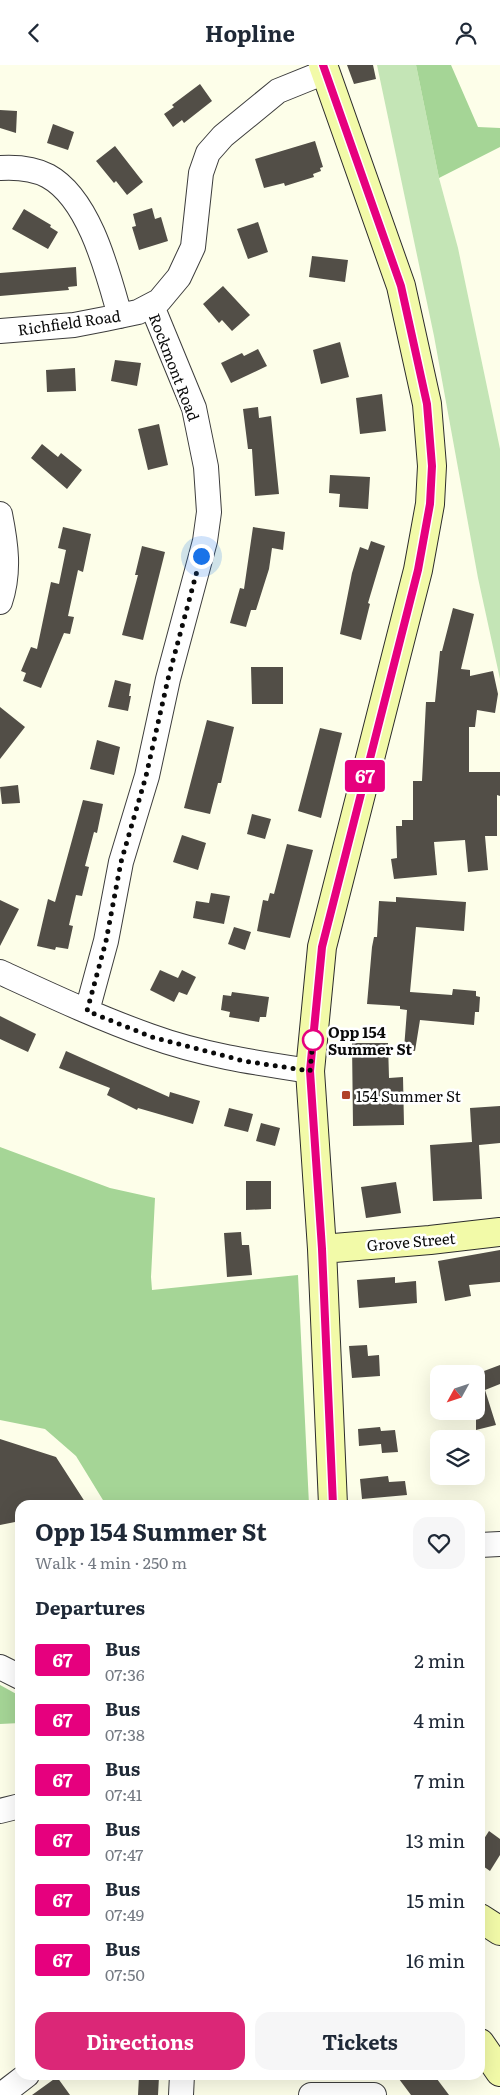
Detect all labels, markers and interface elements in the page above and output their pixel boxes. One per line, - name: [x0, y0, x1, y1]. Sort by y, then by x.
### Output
- text: Hopline: [205, 16, 295, 49]
- icon: back: [20, 19, 48, 47]
- icon: person: [452, 19, 480, 47]
- street label: Richfield Road: [16, 303, 122, 341]
- street label: Rockmont Road: [144, 310, 206, 424]
- your location: [189, 544, 214, 569]
- line badge: 67: [342, 760, 388, 792]
- text: 67: [355, 762, 375, 789]
- place label: Opp 154 Summer St: [328, 1020, 413, 1060]
- marker: Opp 154 Summer St: [302, 1029, 324, 1051]
- place label: 154 Summer St: [356, 1084, 461, 1107]
- marker: 154 Summer St: [340, 1089, 352, 1101]
- street label: Grove Street: [366, 1226, 456, 1256]
- north arrow: [430, 1365, 485, 1420]
- map controls: [430, 1365, 485, 1485]
- button: layers: [430, 1430, 485, 1485]
- text: Opp 154 Summer St: [35, 1513, 267, 1548]
- button: heart: [413, 1517, 465, 1569]
- text: Walk · 4 min · 250 m: [35, 1550, 187, 1574]
- text: Departures: [35, 1593, 145, 1621]
- text: Bus: [105, 1634, 140, 1662]
- text: 67: [52, 1646, 73, 1673]
- text: 2 min: [414, 1646, 465, 1674]
- text: 07:36: [105, 1662, 144, 1686]
- text: Bus: [105, 1694, 140, 1722]
- text: 67: [52, 1706, 73, 1733]
- text: 4 min: [413, 1706, 465, 1734]
- text: 07:38: [105, 1722, 145, 1746]
- text: Bus: [105, 1754, 140, 1782]
- text: 67: [52, 1766, 73, 1793]
- text: 7 min: [414, 1766, 465, 1794]
- text: 07:41: [105, 1782, 142, 1806]
- text: Bus: [105, 1814, 140, 1842]
- text: 67: [52, 1826, 73, 1853]
- text: 13 min: [406, 1826, 465, 1854]
- text: 07:47: [105, 1842, 143, 1866]
- text: Bus: [105, 1874, 140, 1902]
- text: 67: [52, 1886, 73, 1913]
- text: 15 min: [406, 1886, 465, 1914]
- text: 07:49: [105, 1902, 144, 1926]
- text: Bus: [105, 1934, 140, 1962]
- text: 67: [52, 1946, 73, 1973]
- text: 16 min: [406, 1946, 465, 1974]
- text: 07:50: [105, 1962, 145, 1986]
- button: Directions: [35, 2012, 245, 2070]
- button: Tickets: [255, 2012, 465, 2070]

